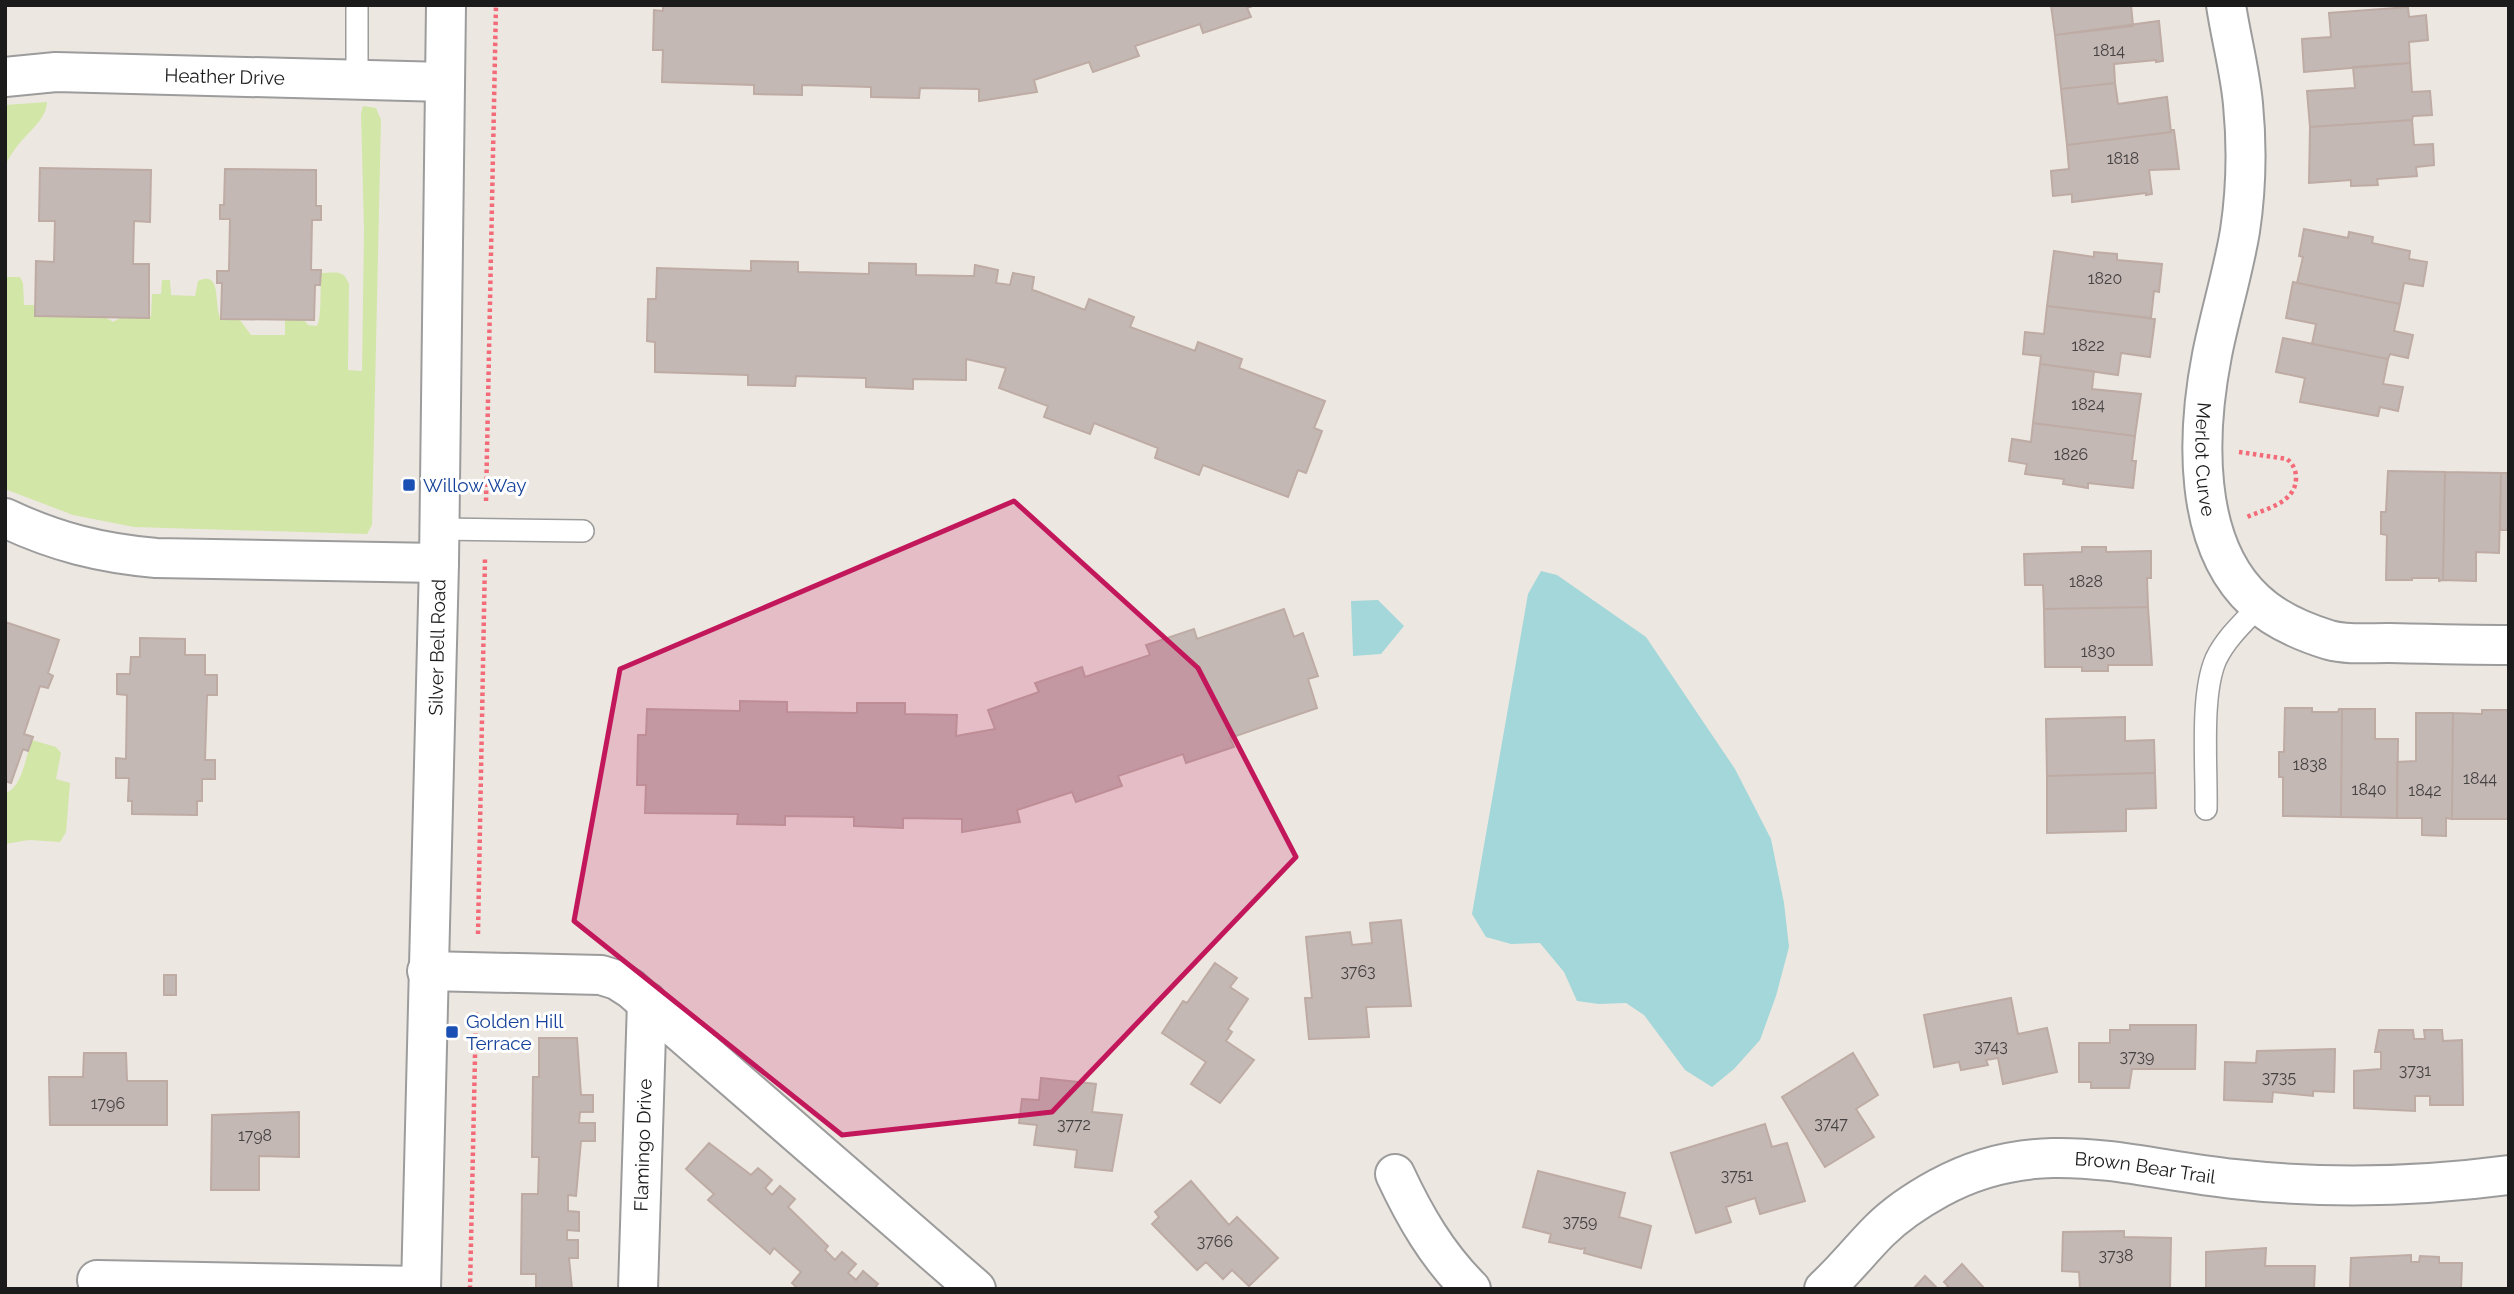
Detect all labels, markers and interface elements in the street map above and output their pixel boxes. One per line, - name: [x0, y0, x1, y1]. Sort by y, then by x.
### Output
- house number: 1814: [2093, 41, 2125, 60]
- street label: Heather Drive: [164, 64, 285, 89]
- house number: 1818: [2107, 149, 2139, 168]
- house number: 1820: [2088, 269, 2122, 288]
- house number: 1822: [2071, 336, 2105, 355]
- house number: 1824: [2071, 395, 2105, 414]
- street label: Merlot Curve: [2191, 402, 2220, 518]
- house number: 1826: [2054, 445, 2088, 464]
- place label: Willow Way: [423, 474, 527, 496]
- marker: Willow Way: [401, 477, 417, 493]
- house number: 1828: [2069, 572, 2103, 591]
- street label: Silver Bell Road: [424, 579, 450, 716]
- house number: 1830: [2081, 642, 2115, 661]
- house number: 1838: [2293, 755, 2327, 774]
- house number: 1844: [2463, 769, 2497, 788]
- house number: 1840: [2352, 780, 2386, 799]
- house number: 1842: [2408, 781, 2442, 800]
- house number: 3763: [1340, 962, 1376, 981]
- place label: Golden Hill Terrace: [466, 1010, 564, 1054]
- marker: Golden Hill Terrace: [444, 1024, 460, 1040]
- house number: 3743: [1974, 1037, 2008, 1056]
- house number: 3739: [2120, 1047, 2154, 1066]
- house number: 3731: [2399, 1061, 2431, 1080]
- house number: 3735: [2262, 1068, 2296, 1087]
- street label: Flamingo Drive: [629, 1078, 656, 1212]
- house number: 1796: [91, 1094, 125, 1113]
- house number: 3747: [1814, 1114, 1848, 1133]
- house number: 3772: [1057, 1115, 1091, 1134]
- house number: 1798: [238, 1126, 272, 1145]
- street label: Brown Bear Trail: [2074, 1147, 2218, 1188]
- house number: 3751: [1721, 1166, 1753, 1185]
- house number: 3759: [1563, 1212, 1597, 1231]
- house number: 3766: [1197, 1232, 1233, 1251]
- house number: 3738: [2098, 1246, 2134, 1265]

